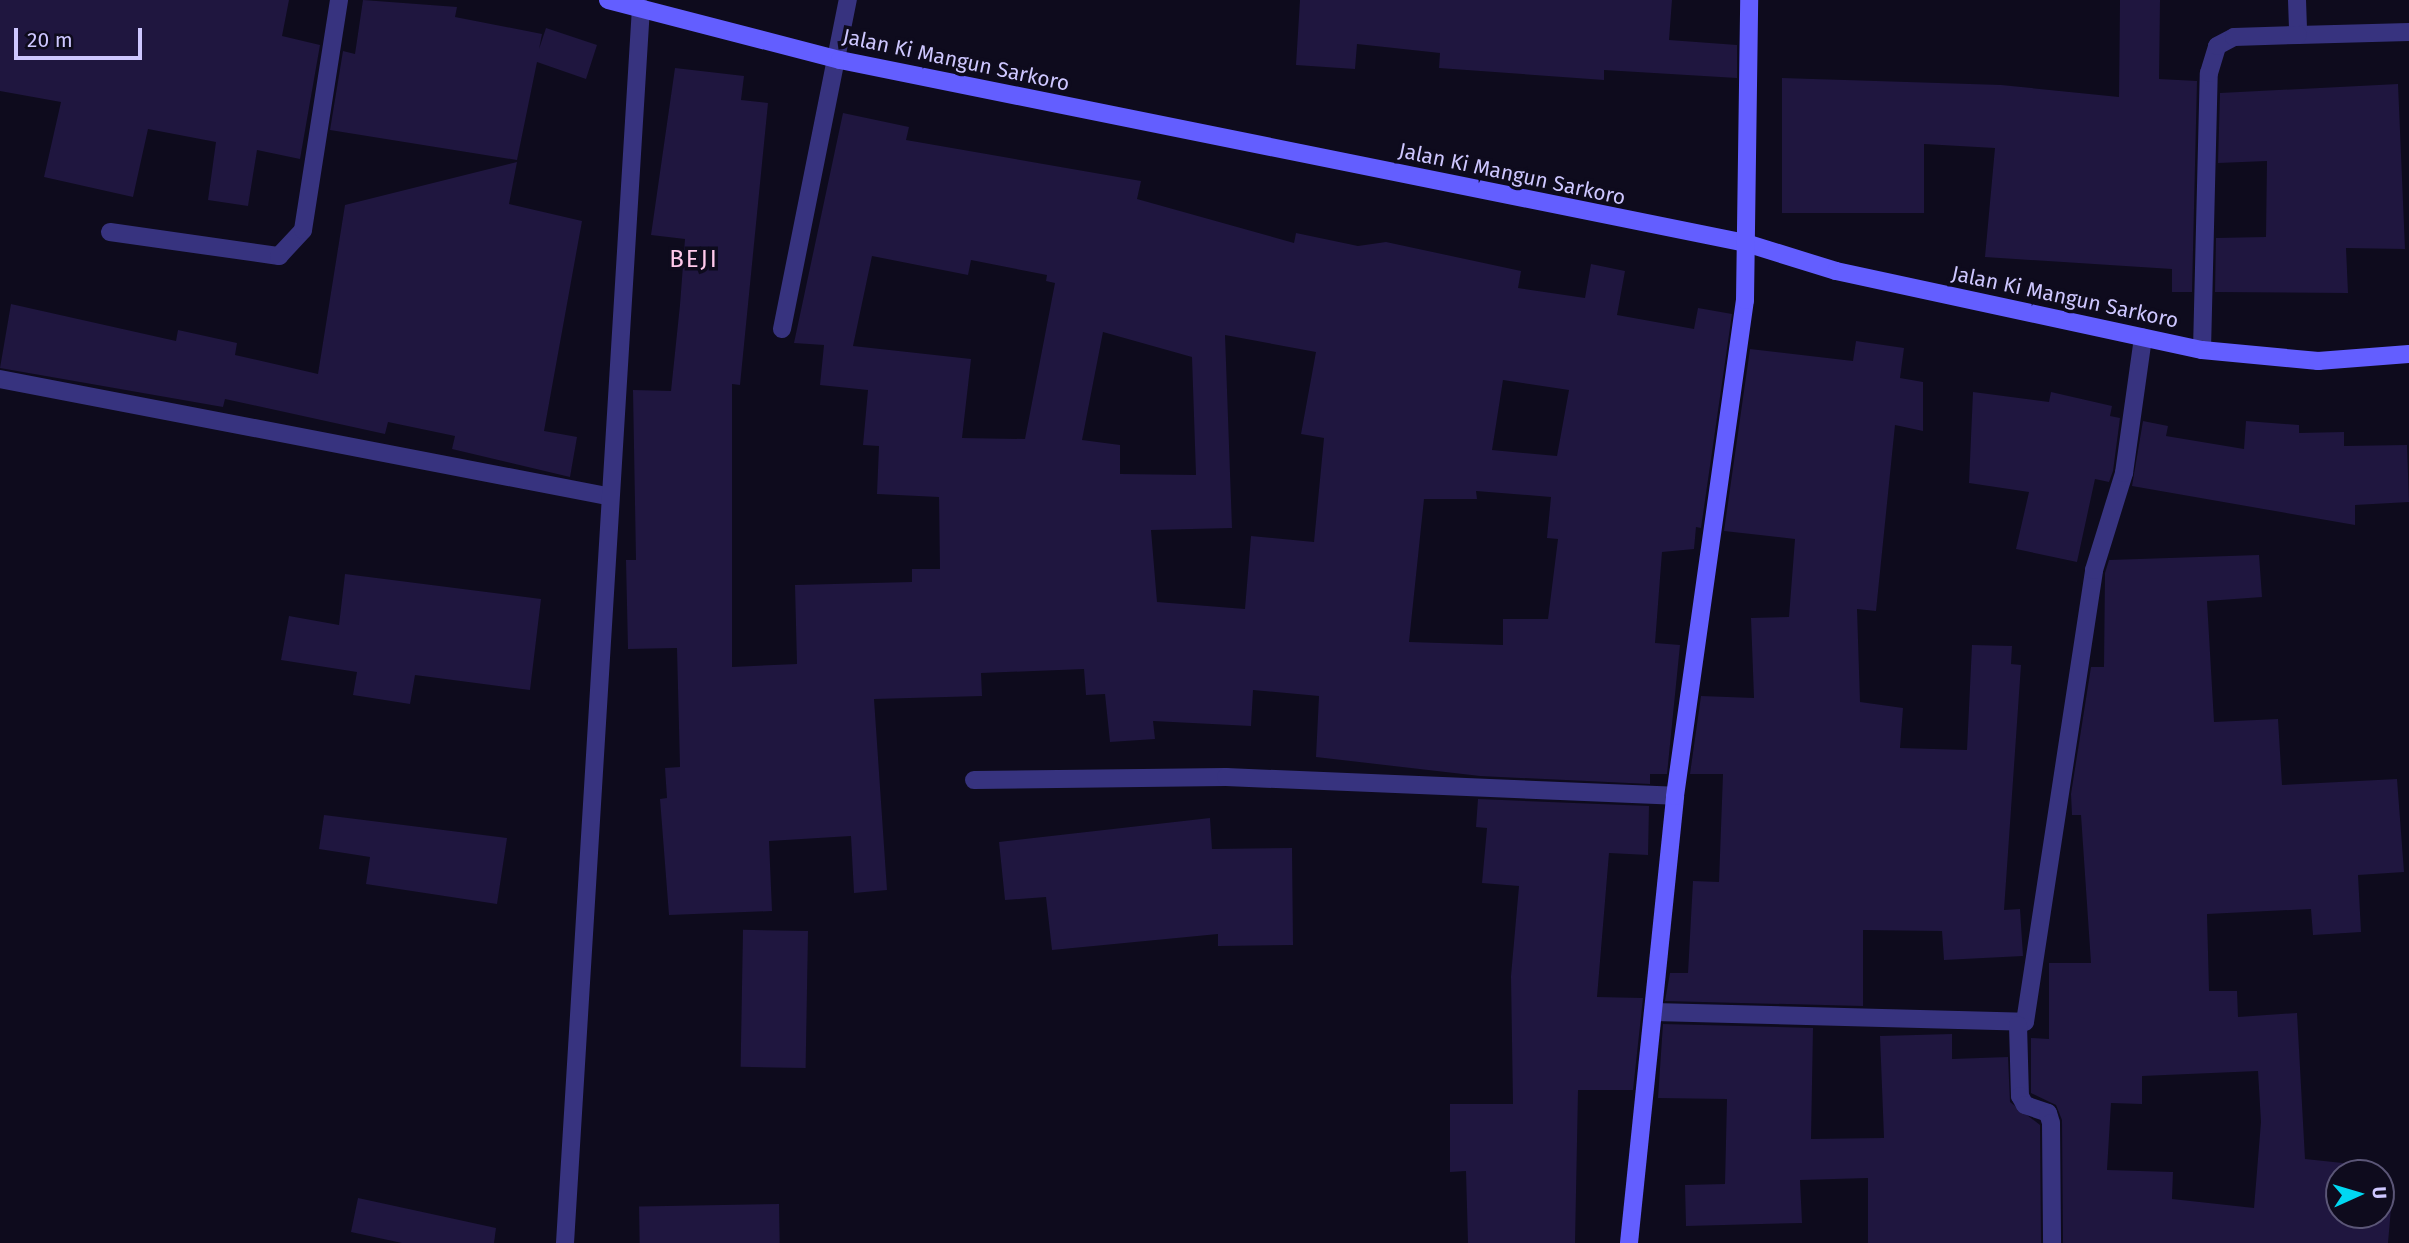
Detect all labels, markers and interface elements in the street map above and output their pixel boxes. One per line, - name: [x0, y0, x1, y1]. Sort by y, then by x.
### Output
- scale bar: [18, 14, 145, 58]
- street label: Jalan Ki Mangun Sarkoro: [840, 24, 1072, 96]
- text: 20 m: [27, 27, 73, 53]
- street label: Jalan Ki Mangun Sarkoro: [1396, 138, 1628, 210]
- district label: BEJI: [670, 246, 718, 274]
- street label: Jalan Ki Mangun Sarkoro: [1949, 261, 2181, 333]
- north arrow: [2325, 1159, 2395, 1229]
- text: U: [2368, 1186, 2391, 1200]

